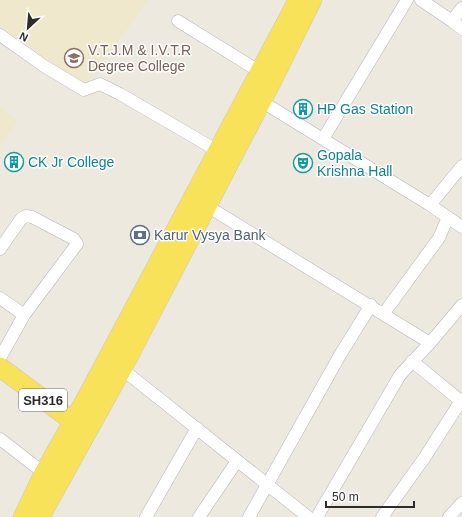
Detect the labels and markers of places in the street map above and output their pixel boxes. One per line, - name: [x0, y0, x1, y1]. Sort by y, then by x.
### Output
- place label: V.T.J.M & I.V.T.R Degree College: [88, 42, 191, 74]
- school or university icon: V.T.J.M & I.V.T.R Degree College: [63, 47, 85, 69]
- building icon: HP Gas Station: [292, 98, 314, 120]
- place label: HP Gas Station: [317, 101, 413, 117]
- place label: Gopala Krishna Hall: [317, 147, 392, 179]
- building icon: CK Jr College: [3, 151, 25, 173]
- theatre icon: Gopala Krishna Hall: [292, 152, 314, 174]
- place label: CK Jr College: [28, 154, 115, 170]
- bank icon: Karur Vysya Bank: [129, 224, 151, 246]
- place label: Karur Vysya Bank: [154, 227, 267, 243]

